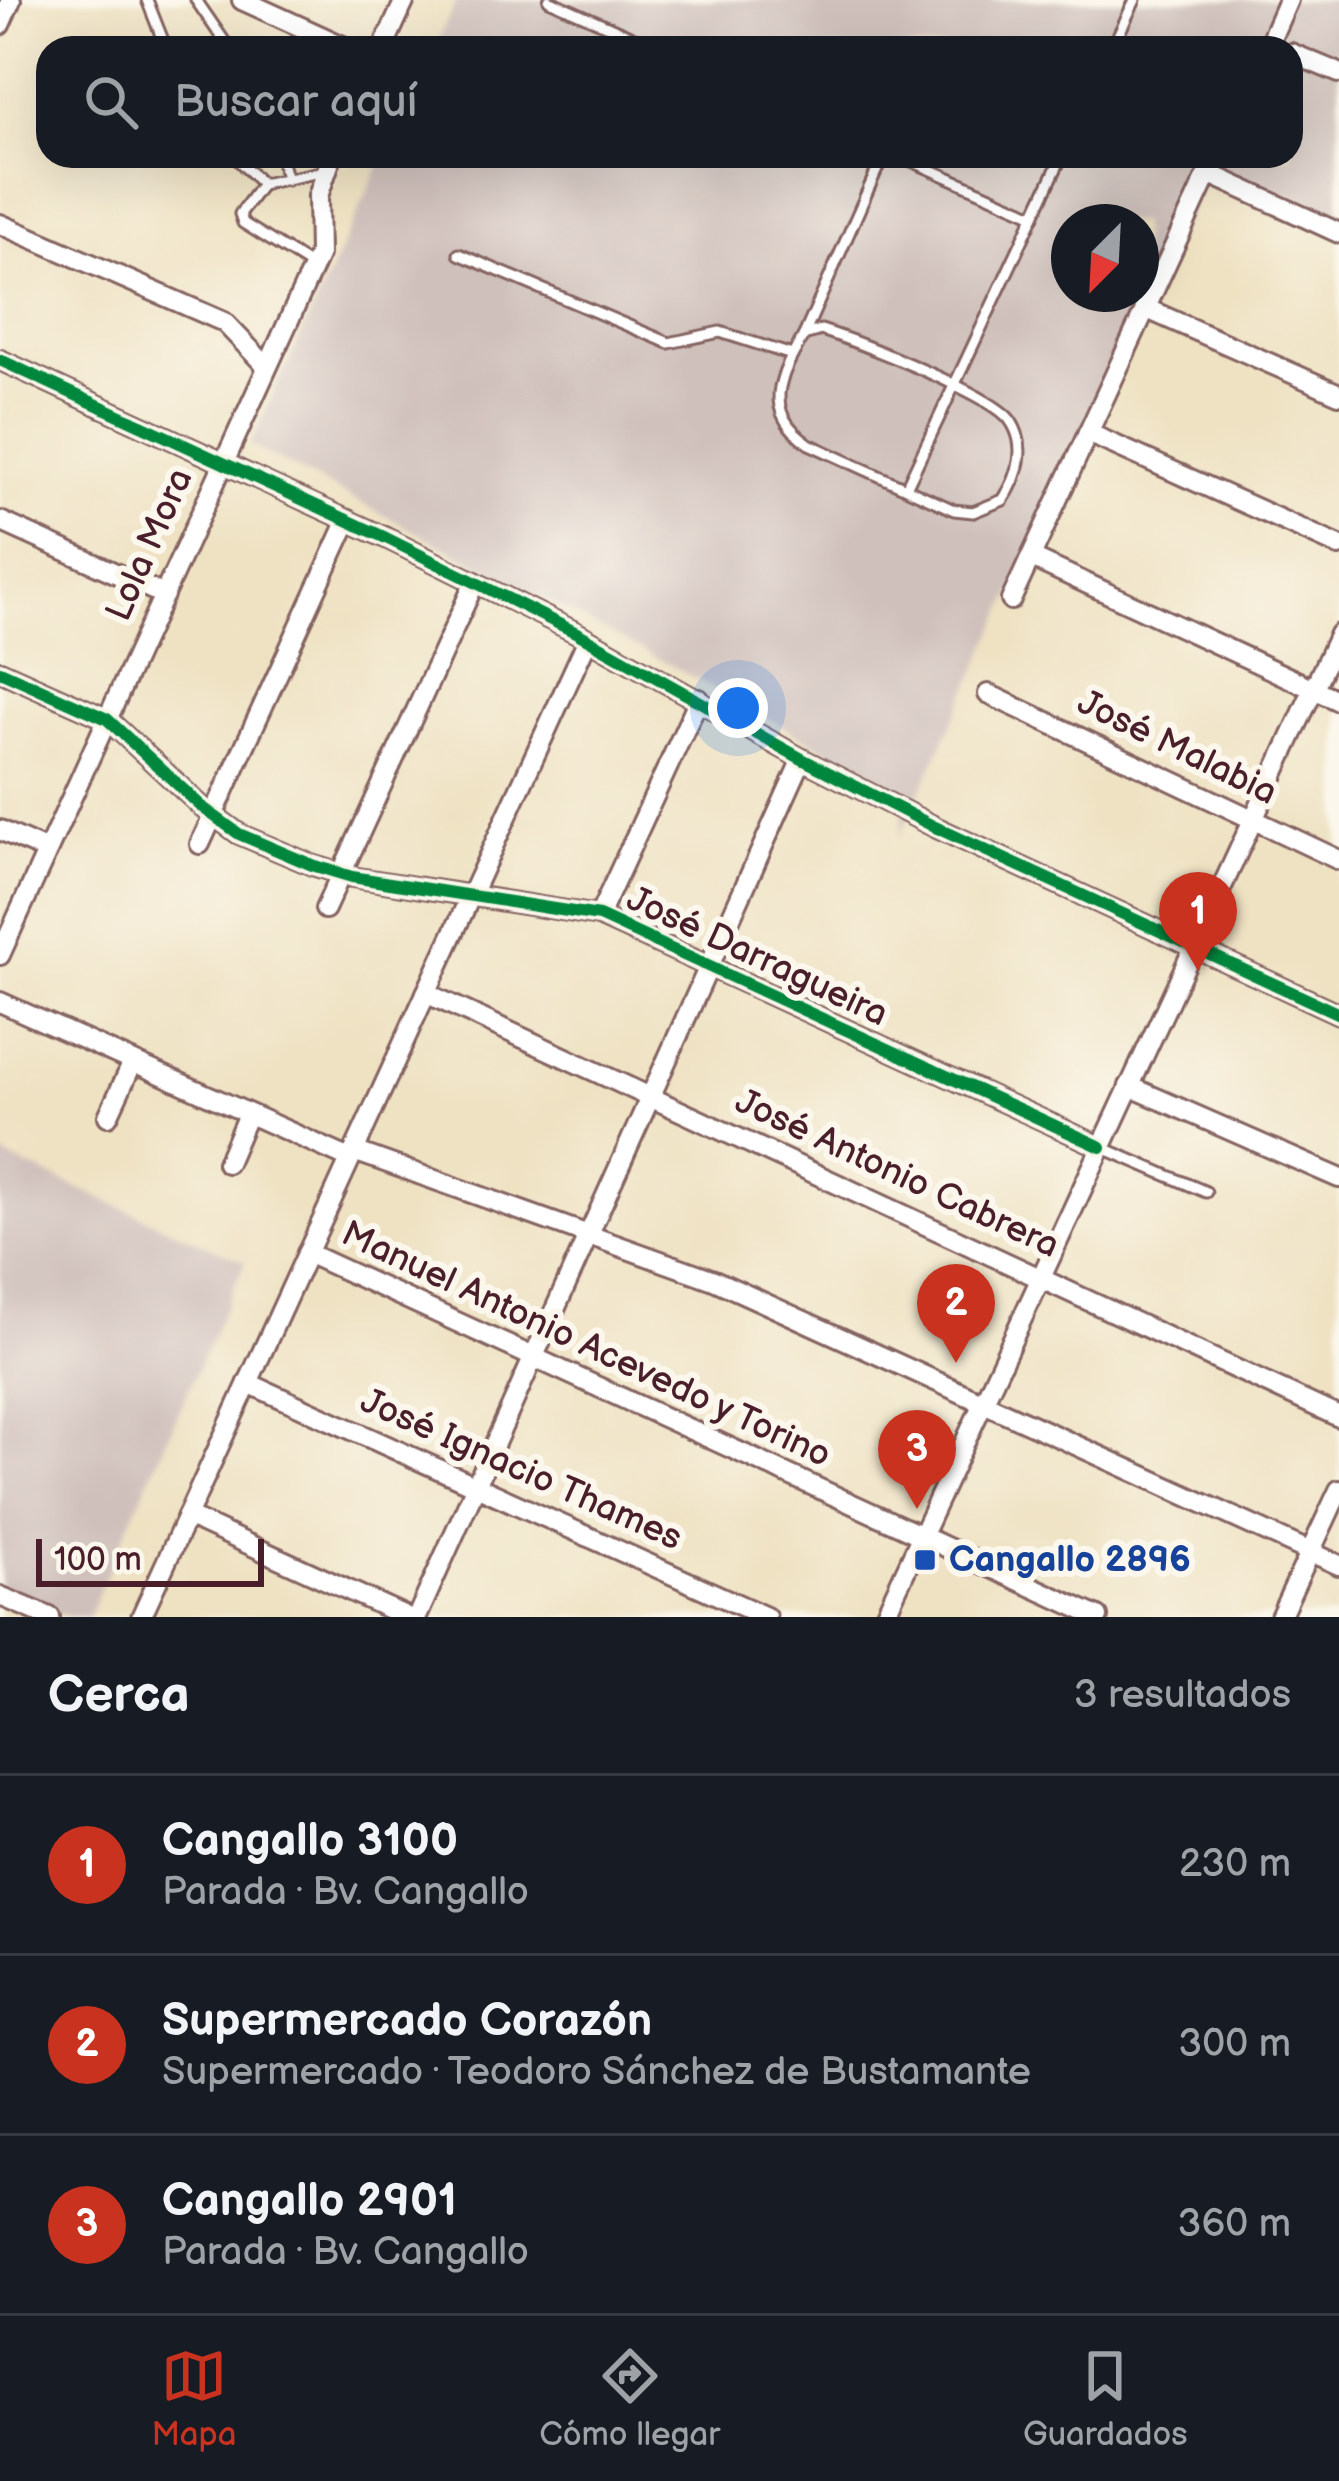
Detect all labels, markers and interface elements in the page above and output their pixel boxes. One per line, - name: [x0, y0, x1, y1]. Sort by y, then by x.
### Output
- search box: [36, 36, 1303, 168]
- icon: search: [78, 69, 144, 135]
- text: Buscar aquí: [174, 75, 417, 130]
- north arrow: [1051, 204, 1159, 312]
- street label: Lola Mora: [97, 462, 203, 628]
- your location: [708, 678, 768, 738]
- street label: José Malabia: [1070, 681, 1284, 815]
- pin: 1: [1159, 872, 1237, 971]
- street label: José Darragueira: [620, 878, 894, 1036]
- street label: José Antonio Cabrera: [728, 1080, 1066, 1268]
- street label: Manuel Antonio Acevedo y Torino: [335, 1213, 837, 1477]
- pin: 2: [917, 1264, 995, 1363]
- street label: José Ignacio Thames: [354, 1380, 688, 1560]
- pin: 3: [878, 1410, 956, 1509]
- scale bar: [36, 1533, 264, 1586]
- place label: Cangallo 2896: [949, 1539, 1191, 1582]
- text: 100 m: [54, 1540, 142, 1580]
- marker: Cangallo 2896: [912, 1547, 938, 1573]
- text: Cerca: [48, 1665, 190, 1726]
- text: 3 resultados: [1074, 1672, 1291, 1719]
- text: Cangallo 3100: [162, 1814, 458, 1869]
- text: 1: [79, 1841, 95, 1888]
- text: 230 m: [1179, 1841, 1291, 1888]
- text: Parada · Bv. Cangallo: [162, 1869, 529, 1916]
- text: Supermercado Corazón: [162, 1994, 652, 2049]
- text: 2: [75, 2021, 99, 2068]
- text: 300 m: [1178, 2021, 1291, 2068]
- text: Supermercado · Teodoro Sánchez de Bustamante: [162, 2049, 1031, 2096]
- text: Cangallo 2901: [162, 2174, 457, 2229]
- text: 3: [76, 2201, 98, 2248]
- text: 360 m: [1177, 2201, 1291, 2248]
- text: Parada · Bv. Cangallo: [162, 2229, 529, 2276]
- tab: Mapa: [151, 2343, 236, 2455]
- tab: Cómo llegar: [539, 2343, 720, 2455]
- tab: Guardados: [1023, 2343, 1188, 2455]

